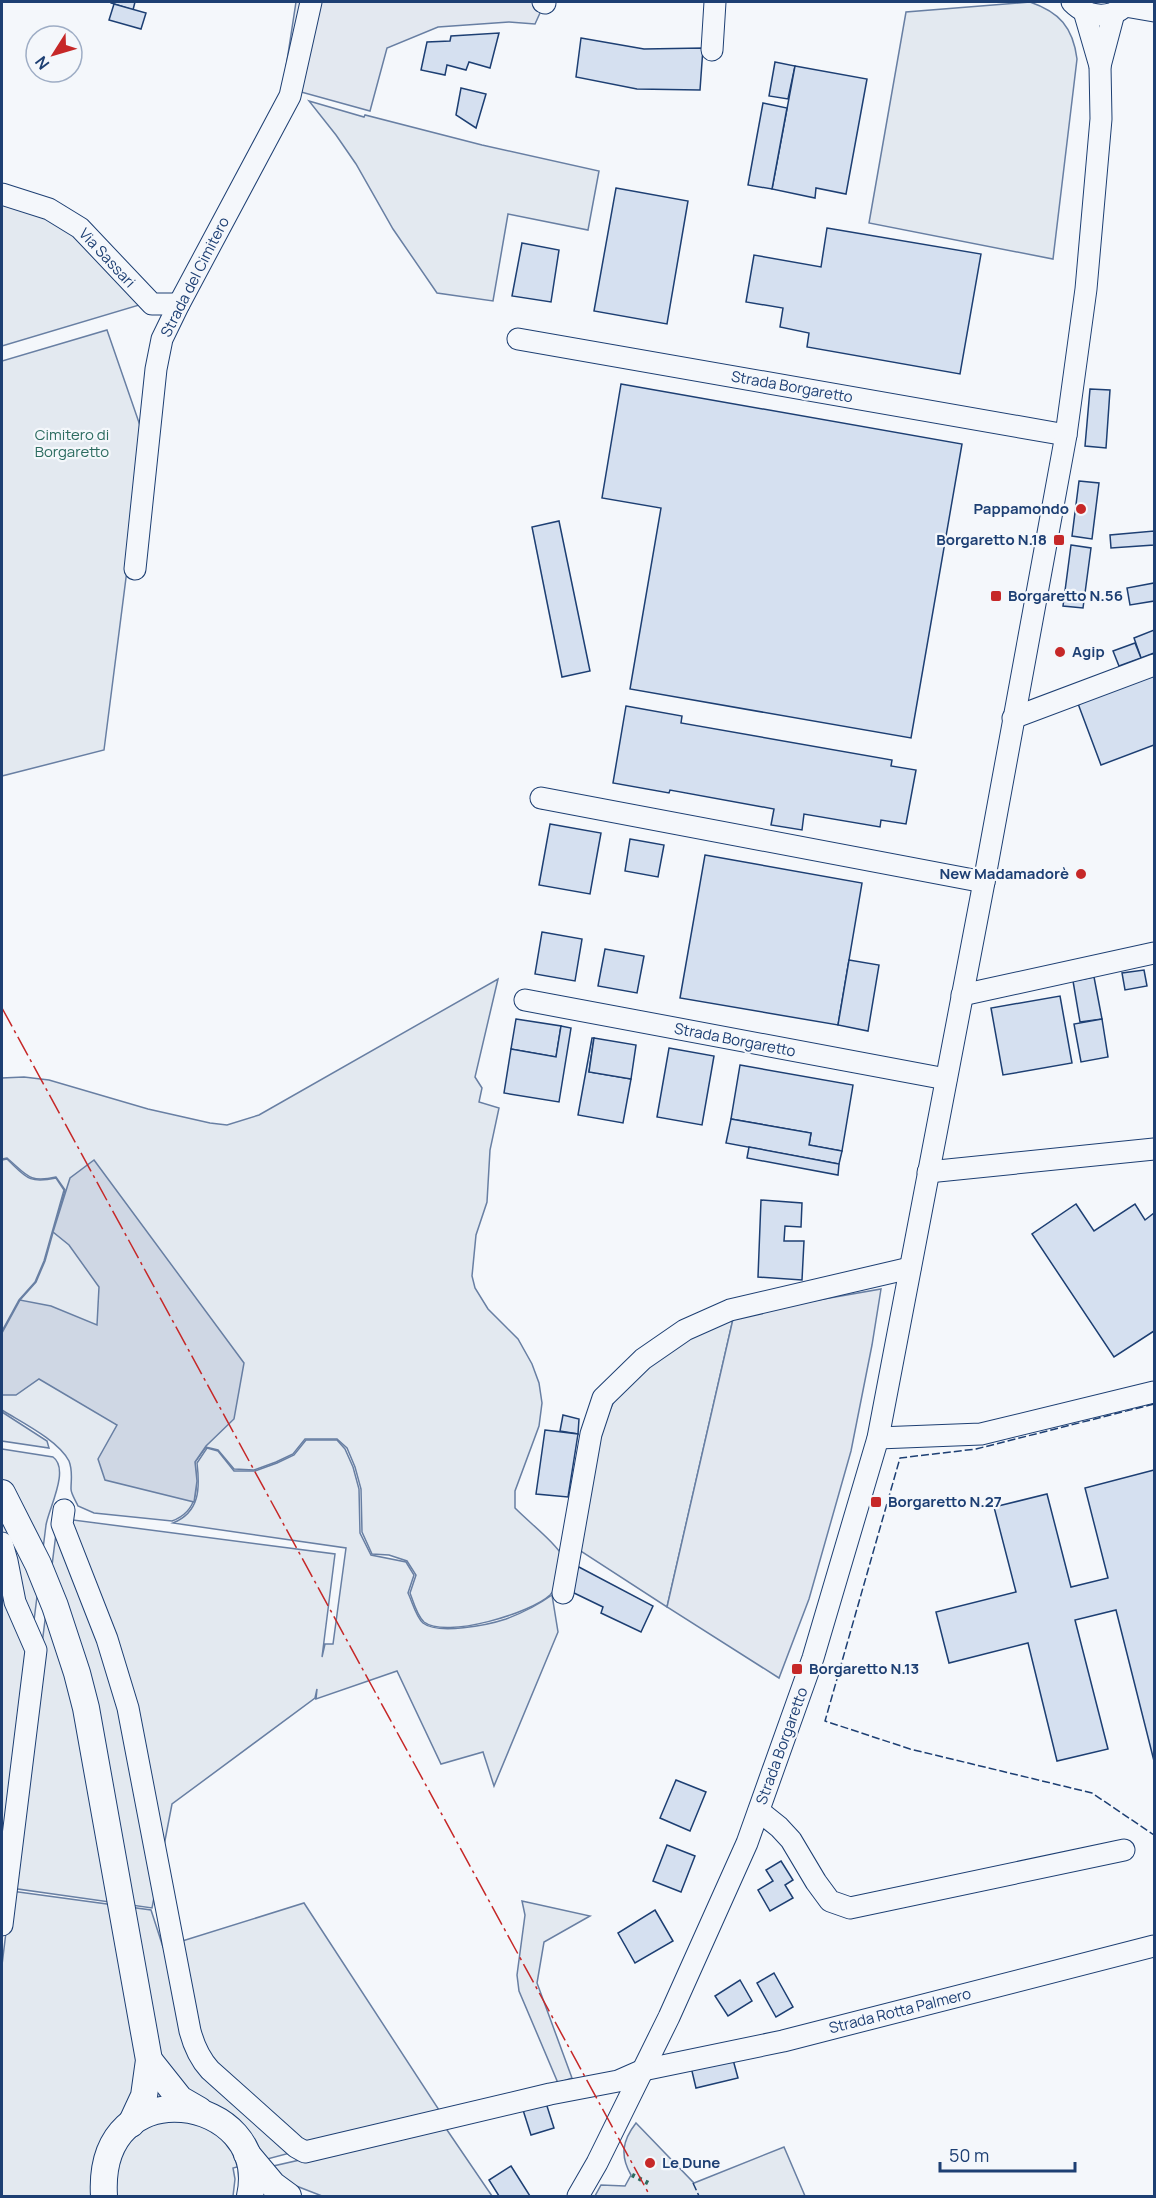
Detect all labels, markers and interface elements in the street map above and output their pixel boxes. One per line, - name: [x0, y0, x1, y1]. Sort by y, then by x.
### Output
- north arrow: [24, 24, 84, 84]
- text: N: [30, 52, 54, 74]
- street label: Strada del Cimitero: [155, 213, 234, 340]
- street label: Via Sassari: [74, 223, 140, 292]
- street label: Strada Borgaretto: [730, 365, 855, 408]
- park label: Cimitero di Borgaretto: [35, 424, 109, 462]
- place label: Pappamondo: [973, 498, 1069, 519]
- marker: Pappamondo: [1074, 502, 1088, 516]
- place label: Borgaretto N.18: [936, 529, 1047, 550]
- marker: Borgaretto N.18: [1052, 533, 1066, 547]
- place label: Borgaretto N.56: [1008, 585, 1123, 606]
- marker: Borgaretto N.56: [989, 589, 1003, 603]
- place label: Agip: [1072, 641, 1105, 662]
- marker: Agip: [1053, 645, 1067, 659]
- place label: New Madamadorè: [939, 863, 1069, 884]
- marker: New Madamadorè: [1074, 867, 1088, 881]
- street label: Strada Borgaretto: [673, 1017, 798, 1062]
- place label: Borgaretto N.27: [888, 1491, 1002, 1512]
- marker: Borgaretto N.27: [869, 1495, 883, 1509]
- place label: Borgaretto N.13: [809, 1658, 919, 1679]
- marker: Borgaretto N.13: [790, 1662, 804, 1676]
- street label: Strada Borgaretto: [751, 1684, 813, 1807]
- street label: Strada Rotta Palmero: [827, 1983, 973, 2038]
- scale bar: [940, 2135, 1075, 2173]
- text: 50 m: [949, 2143, 989, 2167]
- place label: Le Dune: [662, 2152, 720, 2173]
- marker: Le Dune: [643, 2156, 657, 2170]

